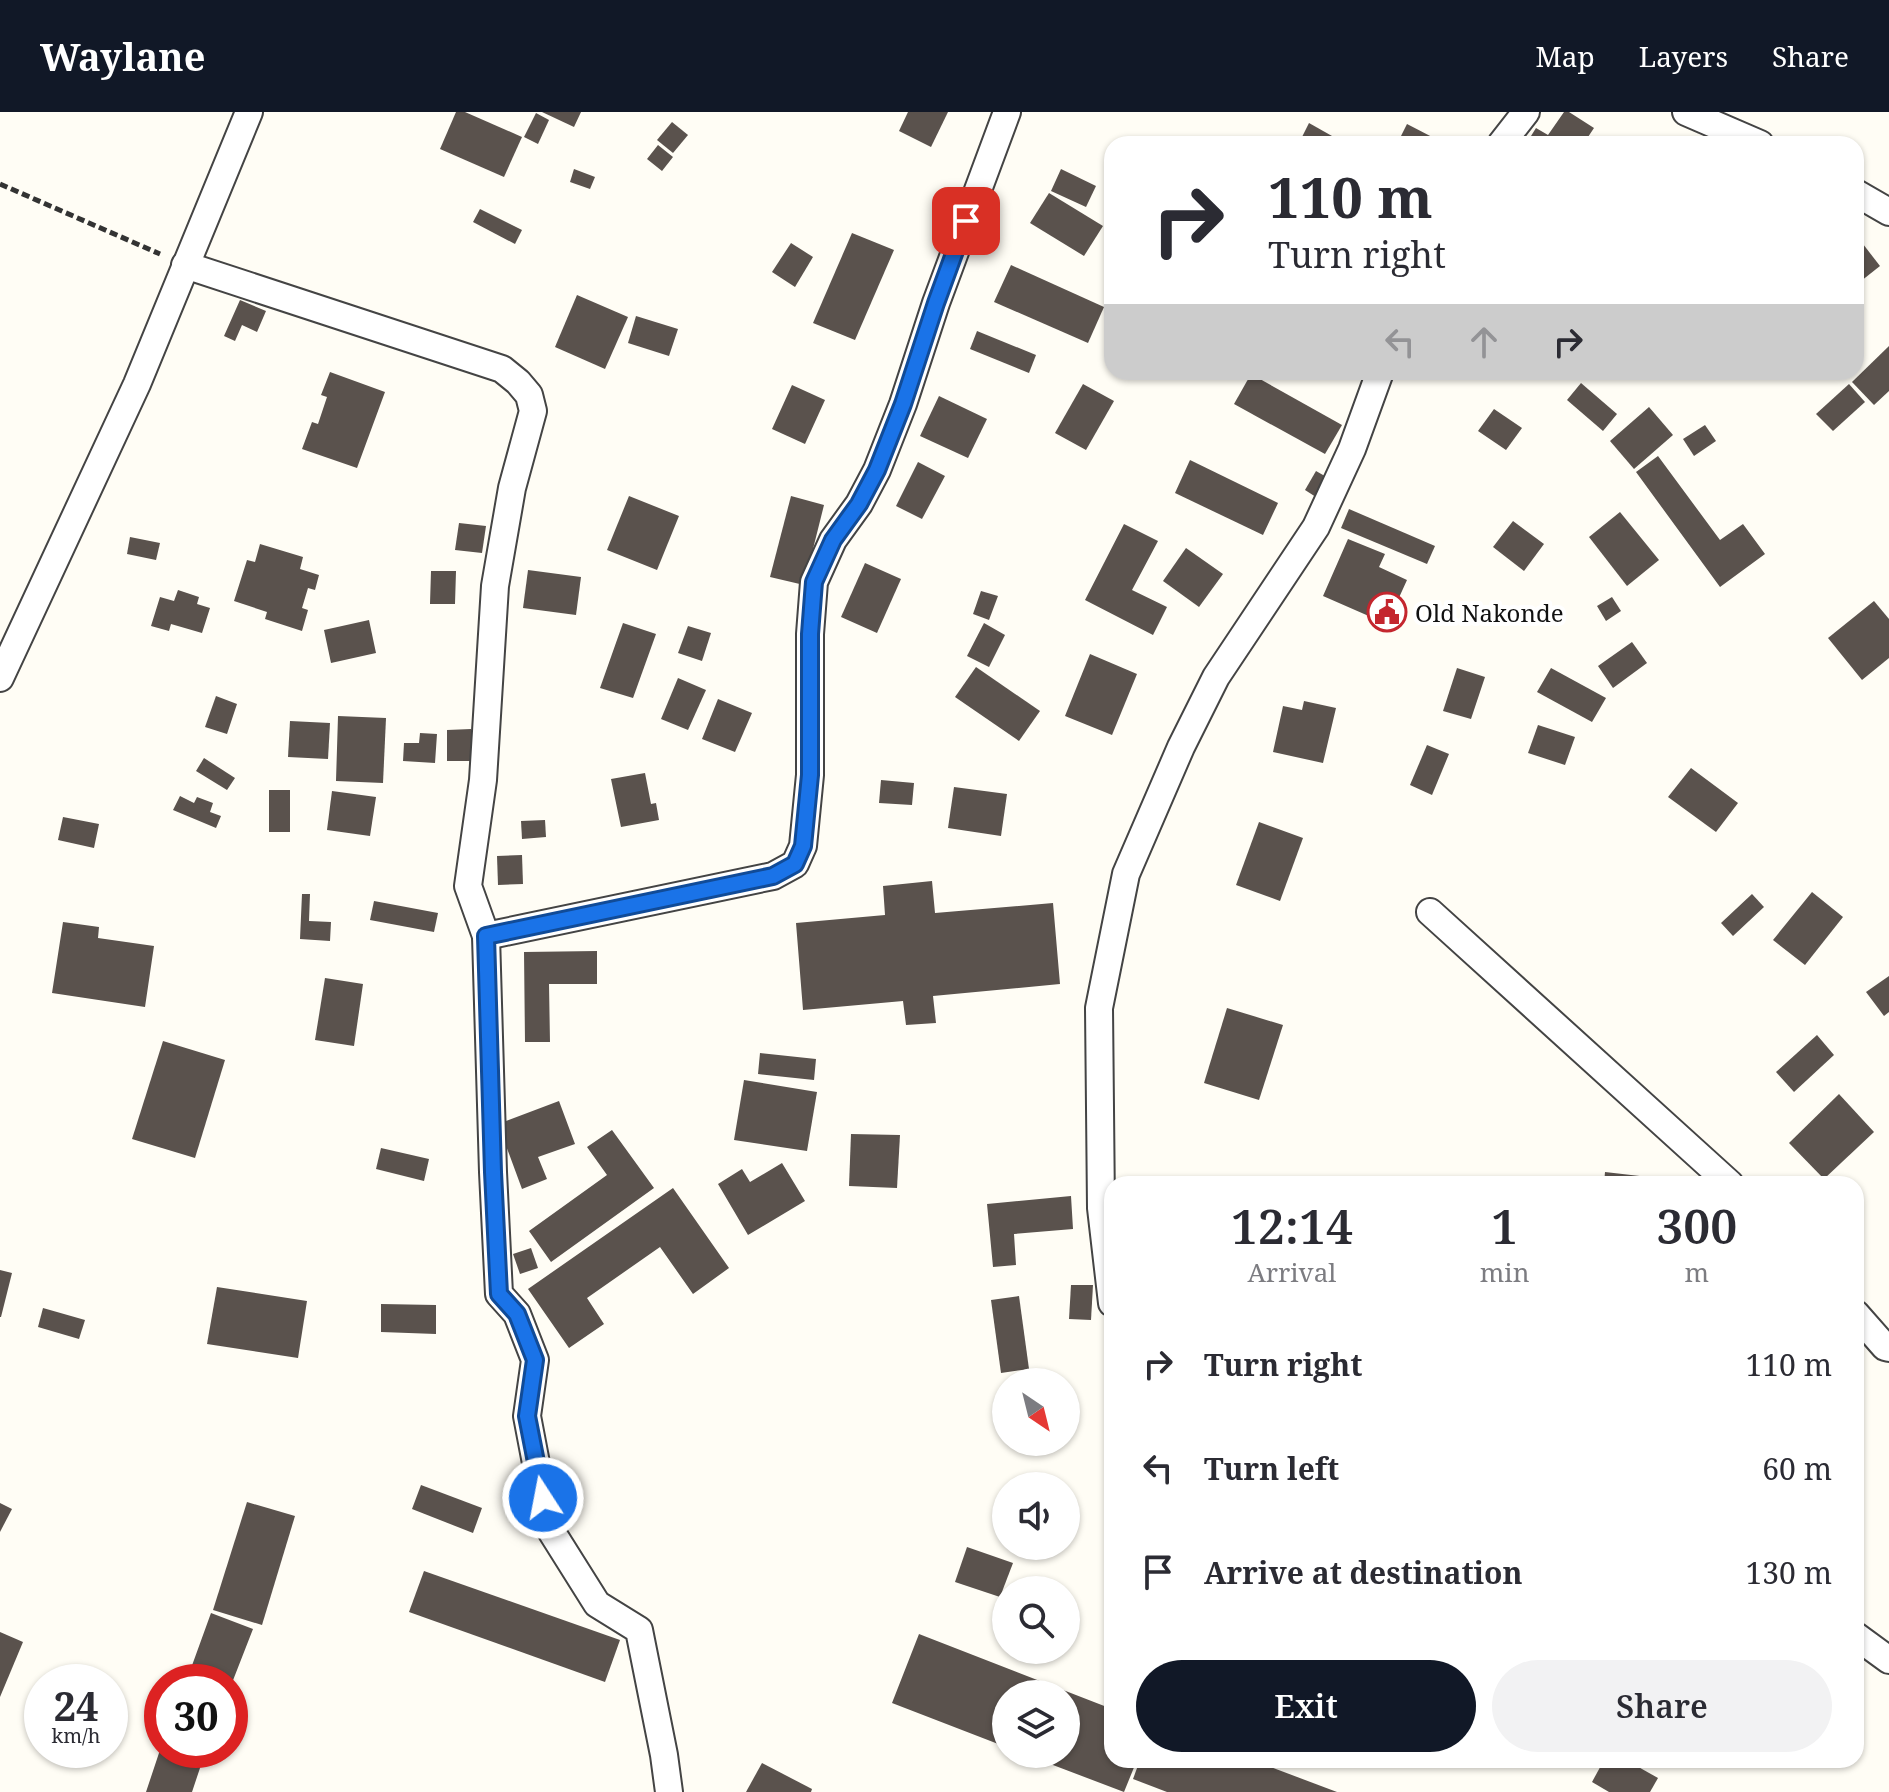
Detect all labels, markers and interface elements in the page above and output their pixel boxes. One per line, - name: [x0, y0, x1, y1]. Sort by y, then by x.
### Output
- text: Waylane: [40, 30, 205, 82]
- text: Map: [1536, 37, 1595, 75]
- text: Layers: [1639, 37, 1728, 75]
- text: Share: [1772, 37, 1849, 75]
- text: 110 m: [1268, 158, 1433, 234]
- icon: right: [1136, 168, 1240, 272]
- pin: [932, 187, 1000, 255]
- icon: arrive: [944, 199, 988, 243]
- text: Turn right: [1268, 230, 1446, 279]
- icon: left: [1378, 320, 1422, 364]
- icon: ahead: [1462, 320, 1506, 364]
- icon: right: [1546, 320, 1590, 364]
- public building icon: Old Nakonde: [1366, 591, 1408, 633]
- place label: Old Nakonde: [1415, 596, 1564, 629]
- text: 12:14: [1231, 1193, 1353, 1258]
- text: 1: [1491, 1193, 1518, 1258]
- text: 300: [1656, 1193, 1737, 1258]
- text: Arrival: [1247, 1254, 1336, 1290]
- text: min: [1480, 1254, 1529, 1290]
- text: m: [1684, 1254, 1709, 1290]
- icon: right: [1136, 1342, 1180, 1386]
- text: Turn right: [1204, 1344, 1362, 1385]
- text: 110 m: [1746, 1344, 1832, 1385]
- north arrow: [992, 1368, 1080, 1456]
- map controls: [992, 1368, 1080, 1768]
- icon: left: [1136, 1446, 1180, 1490]
- text: Turn left: [1204, 1448, 1339, 1489]
- text: 60 m: [1762, 1448, 1832, 1489]
- position arrow: [501, 1456, 585, 1540]
- button: sound: [992, 1472, 1080, 1560]
- icon: arrive: [1136, 1550, 1180, 1594]
- text: Arrive at destination: [1204, 1552, 1523, 1593]
- text: 130 m: [1746, 1552, 1832, 1593]
- button: search: [992, 1576, 1080, 1664]
- button: Exit: [1136, 1660, 1476, 1752]
- button: Share: [1492, 1660, 1832, 1752]
- speed limit sign: 30: [144, 1664, 248, 1768]
- text: 24: [53, 1678, 99, 1733]
- button: layers: [992, 1680, 1080, 1768]
- text: km/h: [51, 1722, 101, 1749]

